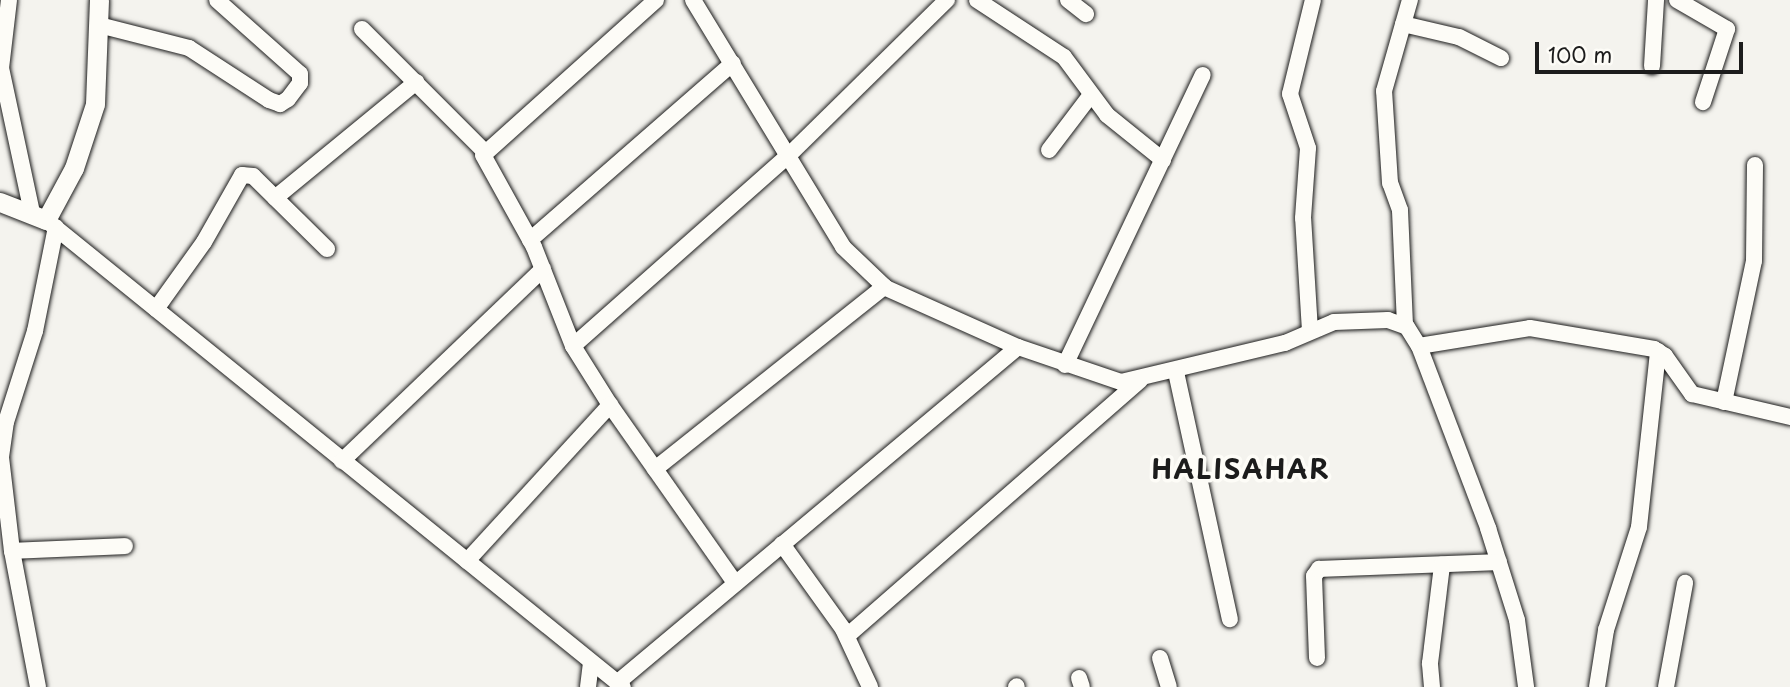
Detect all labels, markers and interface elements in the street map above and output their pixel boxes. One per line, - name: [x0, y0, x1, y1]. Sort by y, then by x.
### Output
- scale bar: [1538, 28, 1746, 72]
- text: 100 m: [1548, 38, 1612, 70]
- district label: HALISAHAR: [1154, 453, 1328, 485]

